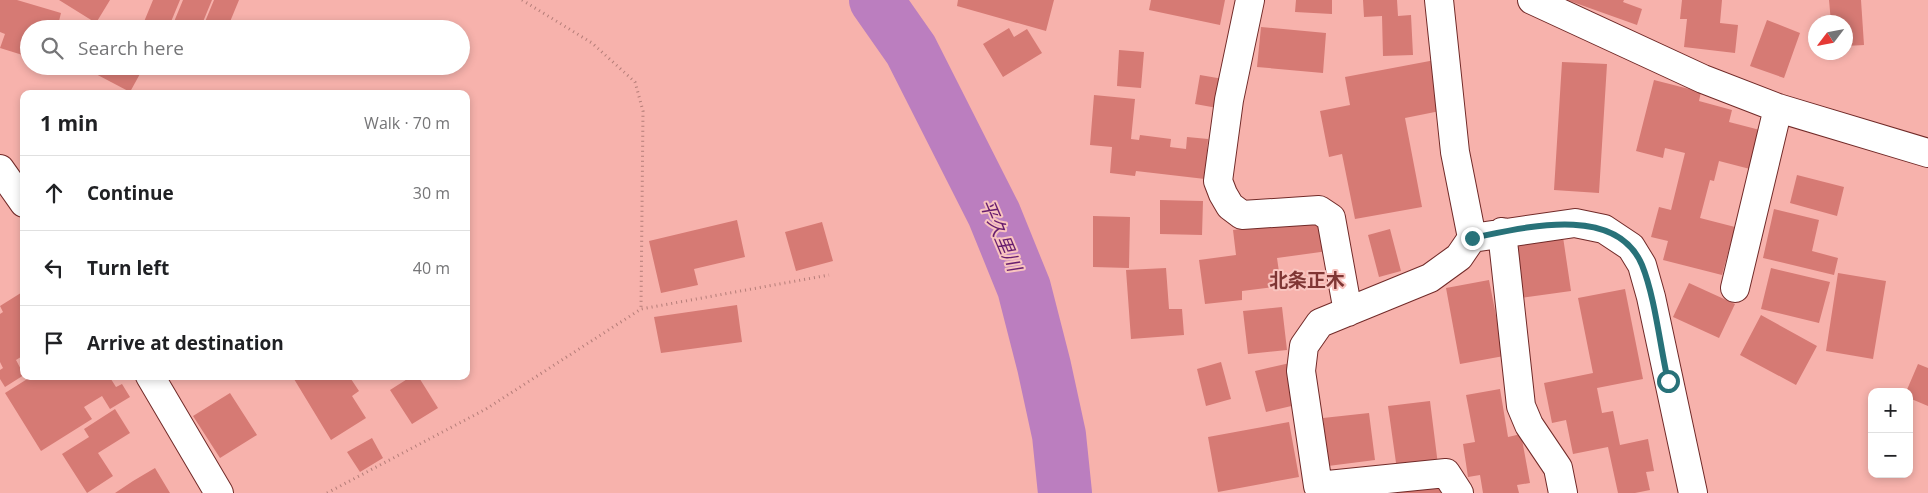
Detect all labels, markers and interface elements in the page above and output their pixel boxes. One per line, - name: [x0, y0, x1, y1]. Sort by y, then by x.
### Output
- north arrow: [1808, 15, 1853, 60]
- search box: [20, 20, 470, 75]
- icon: search: [38, 34, 66, 62]
- text: Search here: [78, 35, 184, 61]
- text: 1 min: [40, 109, 98, 137]
- text: Walk · 70 m: [364, 112, 450, 134]
- icon: ahead: [40, 179, 68, 207]
- text: Continue: [87, 180, 174, 206]
- text: 30 m: [413, 182, 450, 204]
- water label: 平久里川: [974, 195, 1029, 277]
- route end: [1461, 227, 1484, 250]
- icon: left: [40, 254, 68, 282]
- text: Turn left: [87, 255, 169, 281]
- text: 40 m: [413, 257, 450, 279]
- district label: 北条正木: [1269, 267, 1345, 293]
- icon: arrive: [40, 329, 68, 357]
- text: Arrive at destination: [87, 330, 284, 356]
- route start: [1657, 370, 1680, 393]
- map controls: [1868, 388, 1913, 478]
- button: +: [1868, 388, 1913, 433]
- button: −: [1868, 433, 1913, 478]

